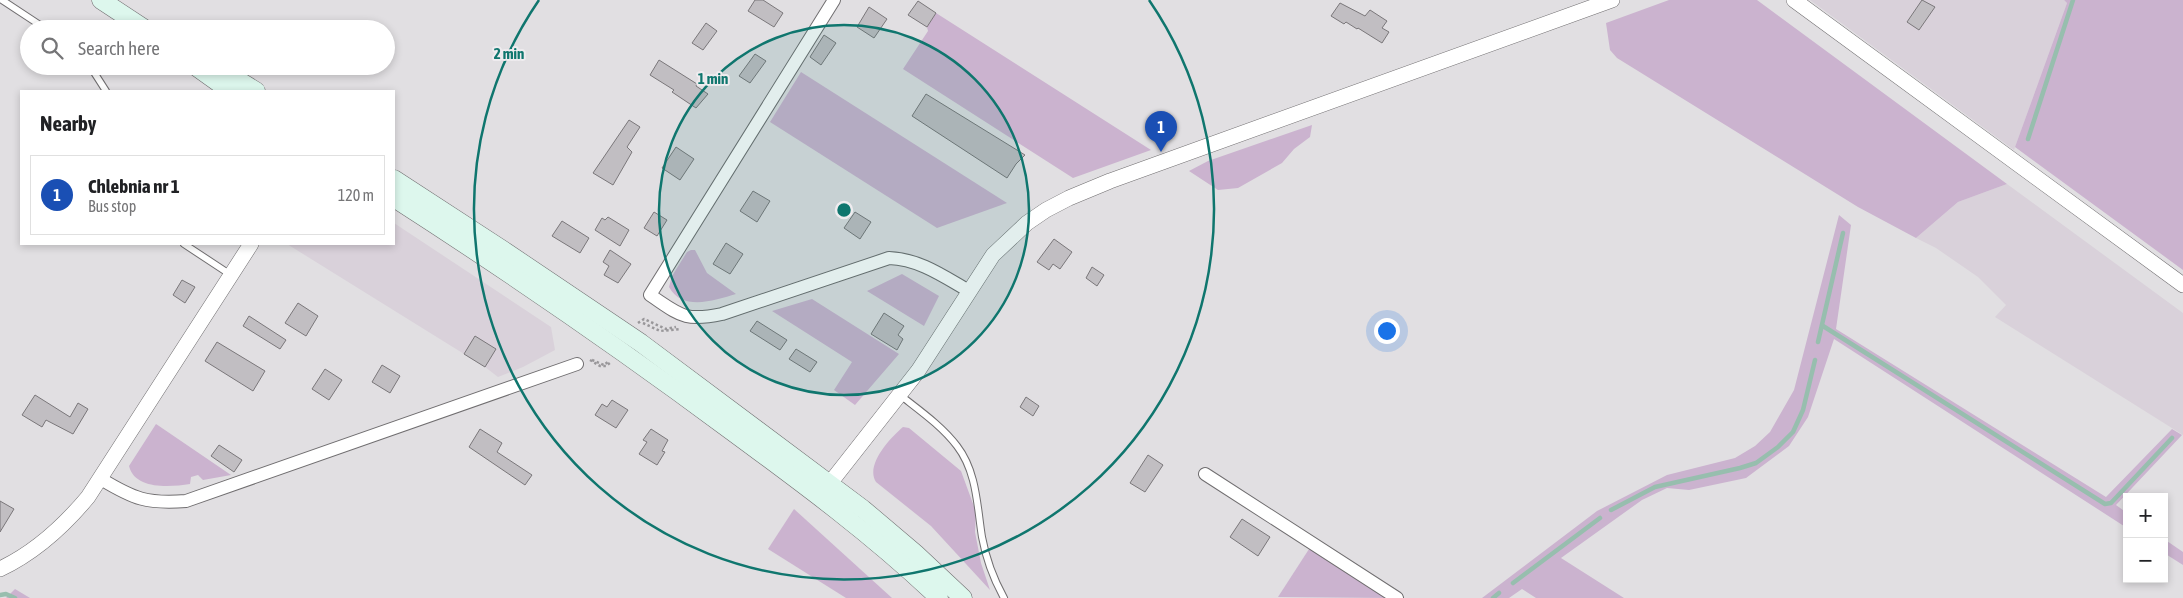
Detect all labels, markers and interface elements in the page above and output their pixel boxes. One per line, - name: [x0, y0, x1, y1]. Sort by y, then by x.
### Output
- search box: [20, 20, 395, 75]
- icon: search: [38, 34, 66, 62]
- text: Search here: [78, 37, 160, 59]
- text: 2 min: [494, 45, 524, 62]
- text: 1 min: [698, 70, 728, 87]
- text: Nearby: [40, 111, 96, 135]
- pin: 1: [1145, 111, 1177, 152]
- text: Chlebnia nr 1: [88, 175, 180, 197]
- text: 1: [53, 186, 61, 204]
- text: 120 m: [338, 186, 374, 204]
- text: Bus stop: [88, 197, 136, 215]
- centre of rings: [835, 201, 853, 219]
- your location: [1374, 318, 1400, 344]
- map controls: [2123, 493, 2168, 583]
- button: +: [2123, 493, 2168, 538]
- button: −: [2123, 538, 2168, 583]

